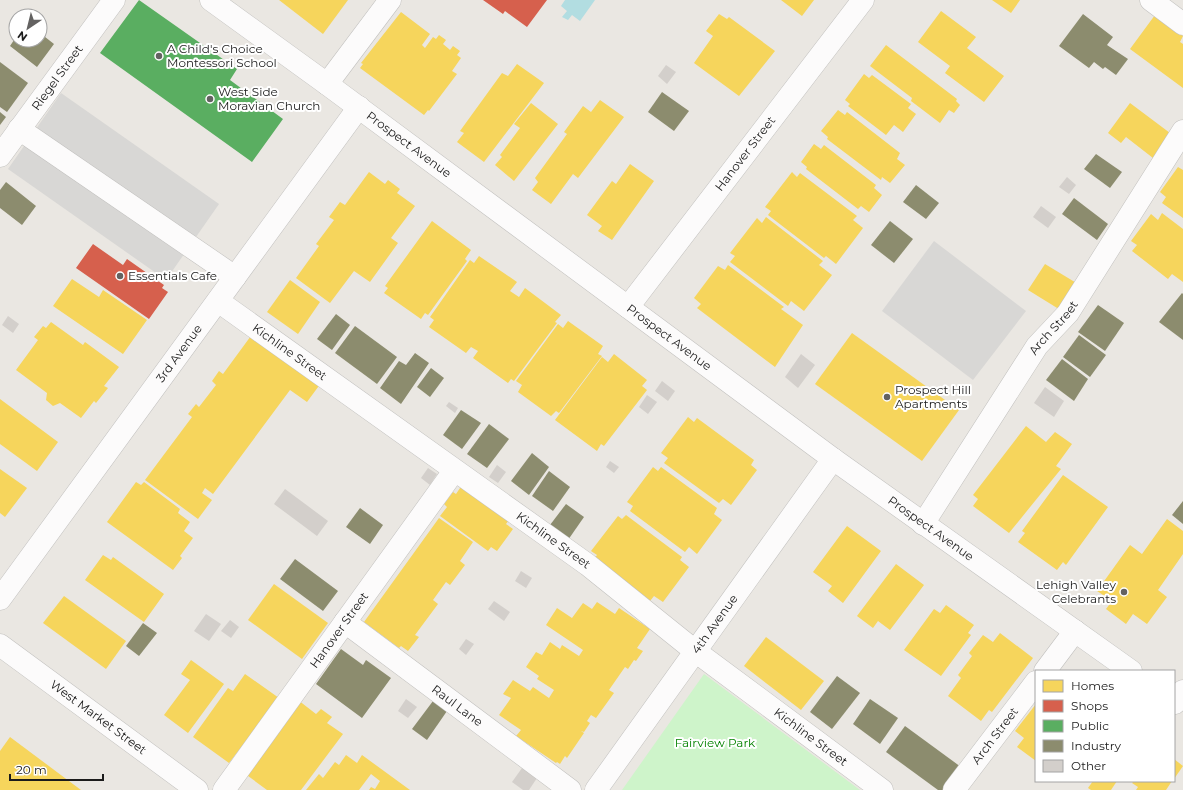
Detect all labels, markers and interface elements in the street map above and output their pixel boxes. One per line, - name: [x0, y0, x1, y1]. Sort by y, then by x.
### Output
- north arrow: [8, 8, 48, 48]
- text: N: [15, 28, 30, 44]
- place label: A Child's Choice Montessori School: [167, 41, 277, 70]
- street label: Riegel Street: [28, 42, 86, 113]
- marker: A Child's Choice Montessori School: [154, 51, 164, 61]
- place label: West Side Moravian Church: [218, 84, 320, 113]
- marker: West Side Moravian Church: [205, 94, 215, 104]
- street label: Prospect Avenue: [364, 108, 455, 181]
- street label: Hanover Street: [712, 113, 778, 194]
- place label: Essentials Cafe: [128, 268, 217, 283]
- marker: Essentials Cafe: [115, 271, 125, 281]
- street label: Arch Street: [1025, 298, 1081, 357]
- street label: Prospect Avenue: [624, 301, 715, 374]
- street label: Kichline Street: [250, 320, 330, 383]
- street label: 3rd Avenue: [153, 321, 205, 385]
- place label: Prospect Hill Apartments: [895, 382, 971, 411]
- marker: Prospect Hill Apartments: [882, 392, 892, 402]
- street label: Prospect Avenue: [885, 492, 977, 564]
- street label: Kichline Street: [514, 508, 594, 572]
- place label: Lehigh Valley Celebrants: [1036, 577, 1116, 606]
- marker: Lehigh Valley Celebrants: [1119, 587, 1129, 597]
- street label: Hanover Street: [306, 589, 371, 671]
- street label: 4th Avenue: [688, 591, 741, 656]
- legend: [1035, 670, 1175, 782]
- street label: West Market Street: [48, 677, 150, 757]
- text: Homes: [1071, 678, 1114, 693]
- street label: Raul Lane: [429, 681, 486, 729]
- text: Shops: [1071, 698, 1108, 713]
- street label: Kichline Street: [771, 704, 851, 769]
- street label: Arch Street: [968, 704, 1021, 767]
- text: Public: [1071, 718, 1109, 733]
- park label: Fairview Park: [675, 735, 756, 750]
- text: Industry: [1071, 738, 1121, 753]
- scale bar: [10, 756, 103, 782]
- text: Other: [1071, 758, 1106, 773]
- text: 20 m: [16, 762, 47, 777]

